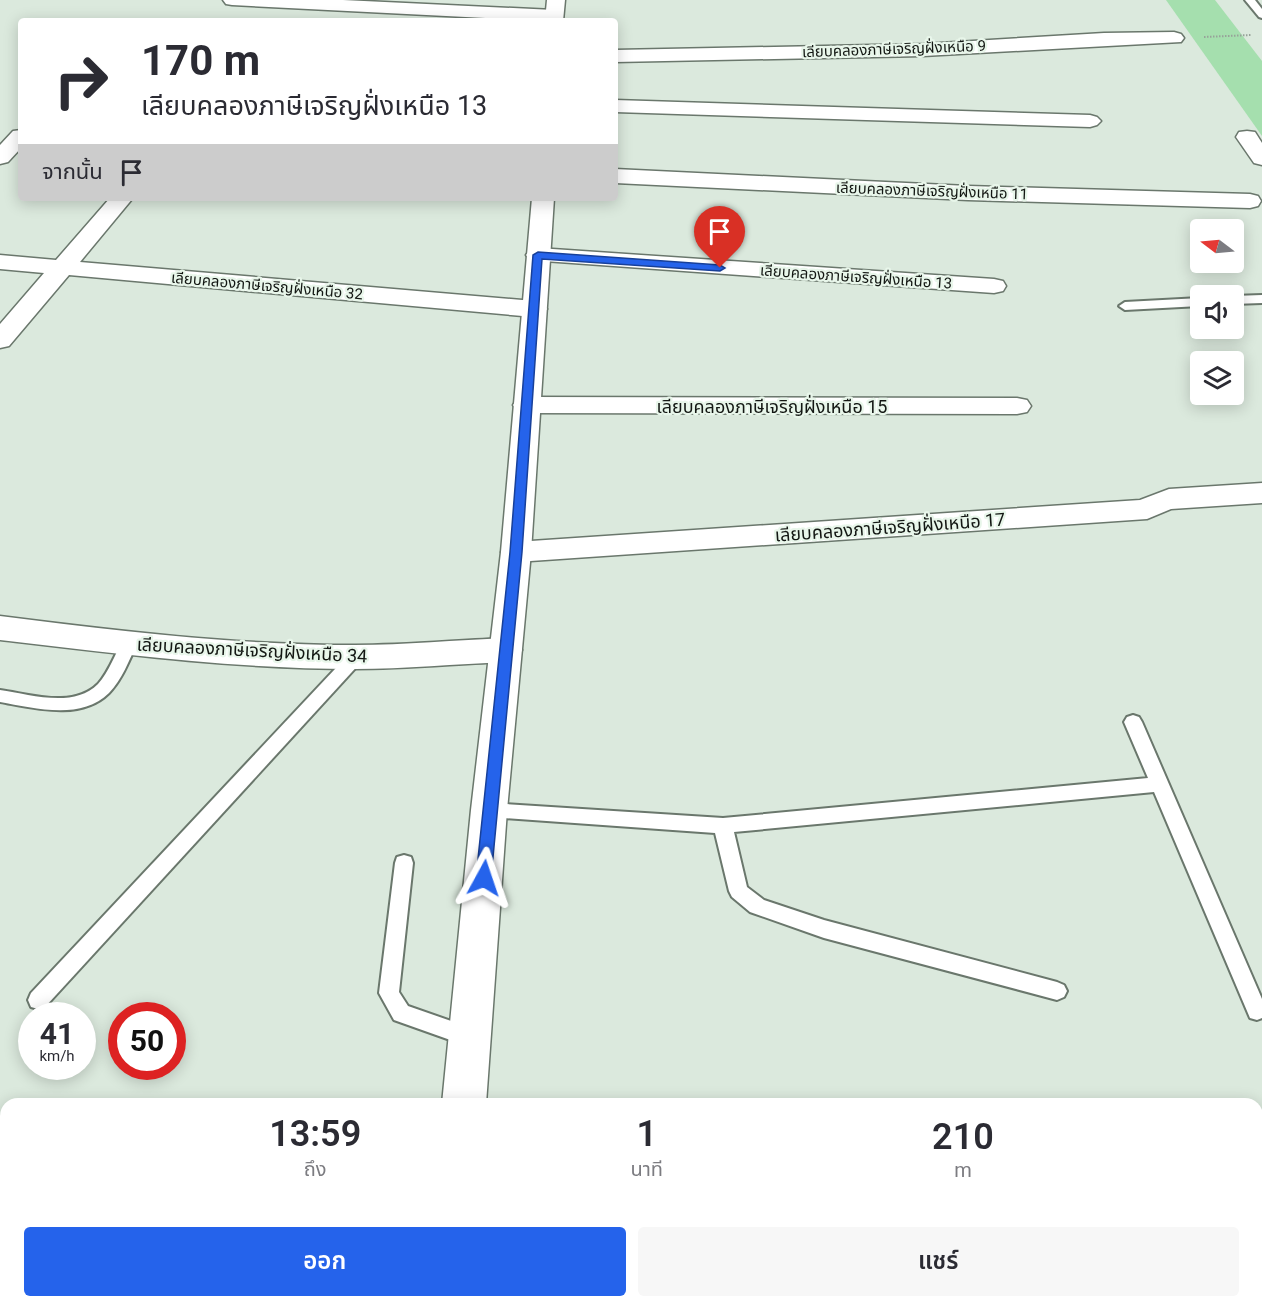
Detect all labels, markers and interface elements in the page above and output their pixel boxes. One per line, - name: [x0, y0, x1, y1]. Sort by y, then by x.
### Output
- street label: เลียบคลองภาษีเจริญฝั่งเหนือ 9: [802, 35, 986, 61]
- text: 170 m: [141, 36, 260, 85]
- icon: right: [42, 42, 120, 120]
- text: เลียบคลองภาษีเจริญฝั่งเหนือ 13: [141, 90, 487, 122]
- icon: arrive: [115, 156, 148, 189]
- text: จากนั้น: [42, 159, 103, 184]
- street label: เลียบคลองภาษีเจริญฝั่งเหนือ 11: [836, 177, 1028, 203]
- pin: [694, 206, 745, 268]
- icon: arrive: [703, 215, 736, 248]
- north arrow: [1190, 219, 1244, 273]
- map controls: [1190, 219, 1244, 405]
- street label: เลียบคลองภาษีเจริญฝั่งเหนือ 13: [759, 260, 953, 293]
- street label: เลียบคลองภาษีเจริญฝั่งเหนือ 32: [170, 267, 364, 303]
- button: sound: [1190, 285, 1244, 339]
- button: layers: [1190, 351, 1244, 405]
- street label: เลียบคลองภาษีเจริญฝั่งเหนือ 15: [657, 394, 887, 417]
- street label: เลียบคลองภาษีเจริญฝั่งเหนือ 17: [774, 507, 1006, 546]
- street label: เลียบคลองภาษีเจริญฝั่งเหนือ 34: [136, 632, 368, 667]
- position arrow: [452, 846, 516, 910]
- speed limit sign: 50: [108, 1002, 186, 1080]
- text: 41: [40, 1016, 74, 1051]
- text: km/h: [39, 1047, 75, 1065]
- text: 13:59: [269, 1113, 361, 1155]
- text: 1: [636, 1113, 657, 1155]
- text: 210: [932, 1116, 994, 1158]
- text: ถึง: [304, 1157, 327, 1181]
- text: นาที: [630, 1157, 663, 1181]
- text: m: [954, 1158, 972, 1182]
- button: ออก: [24, 1227, 626, 1296]
- button: แชร์: [638, 1227, 1239, 1296]

